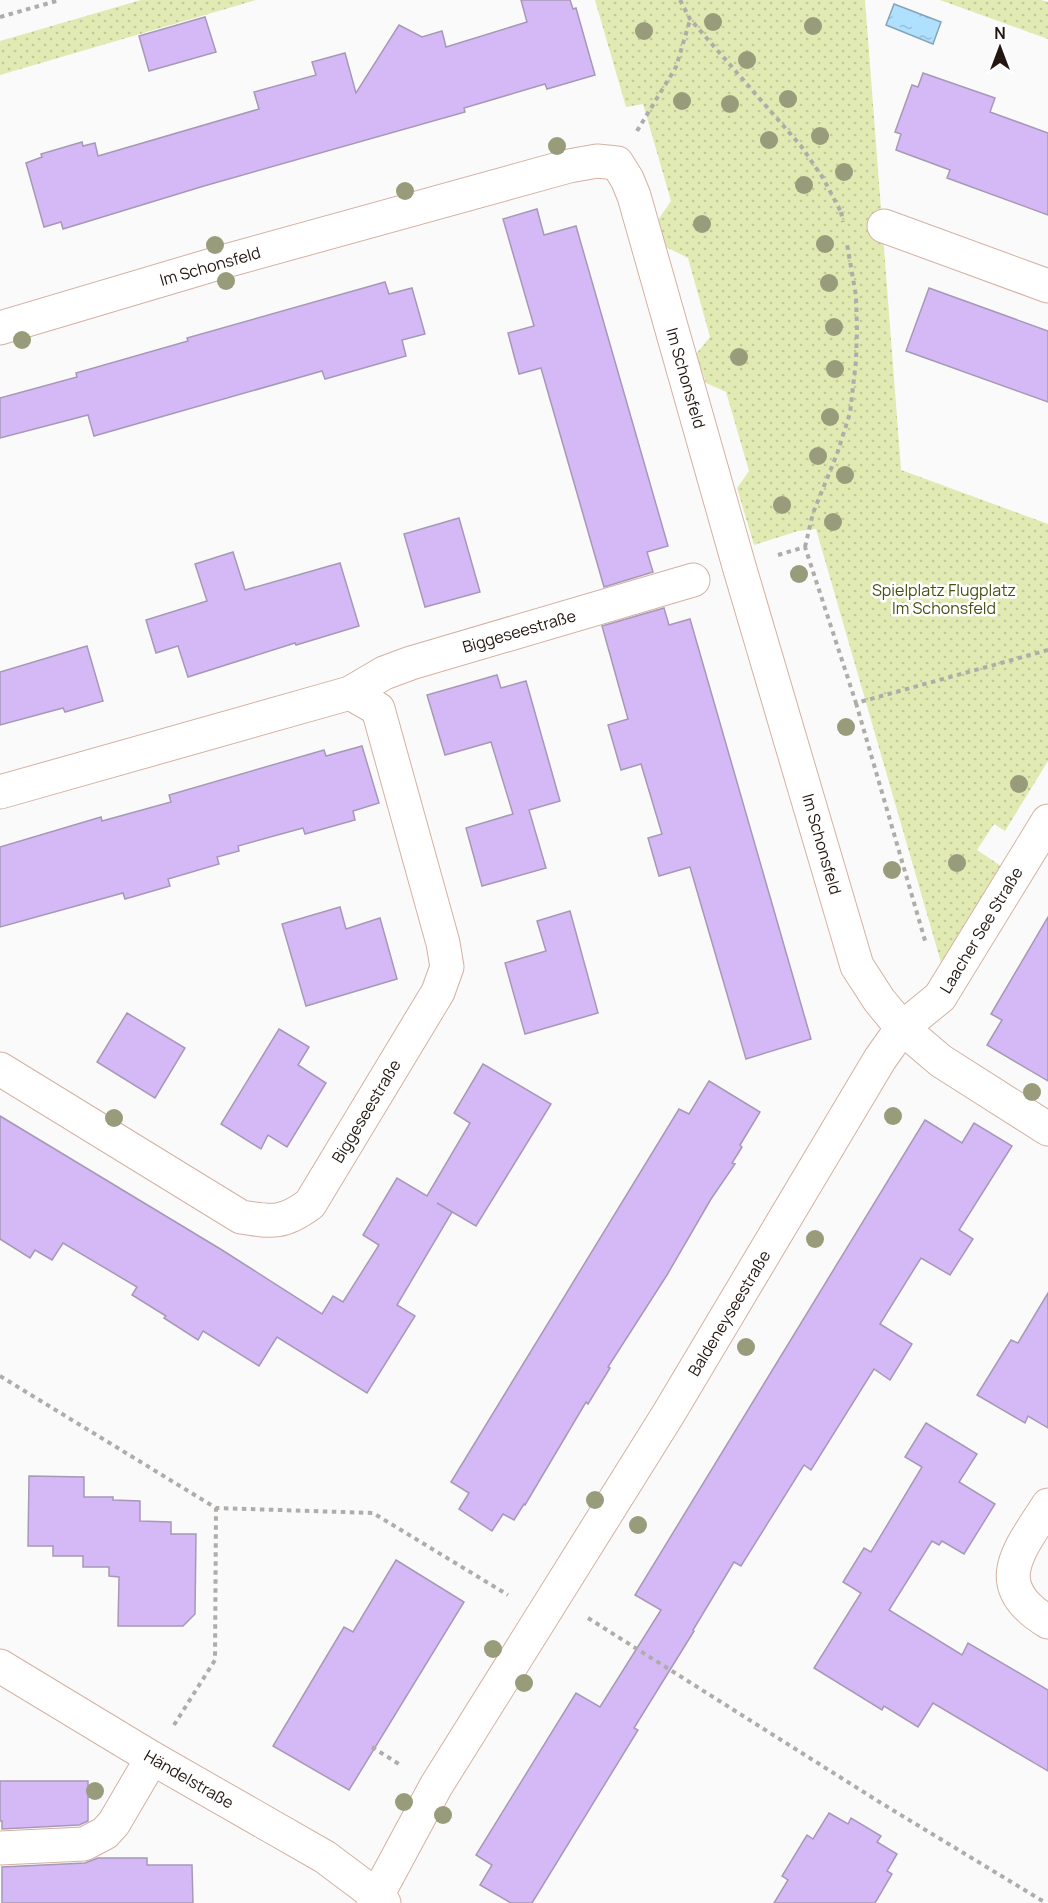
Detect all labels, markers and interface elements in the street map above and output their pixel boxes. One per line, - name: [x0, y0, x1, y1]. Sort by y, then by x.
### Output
- north arrow: [970, 18, 1030, 78]
- text: N: [994, 22, 1006, 44]
- street label: Im Schonsfeld: [157, 241, 263, 291]
- street label: Im Schonsfeld: [661, 325, 711, 431]
- park label: Spielplatz Flugplatz Im Schonsfeld: [872, 579, 1016, 619]
- street label: Biggeseestraße: [460, 604, 578, 658]
- street label: Im Schonsfeld: [797, 791, 847, 897]
- street label: Laacher See Straße: [935, 863, 1027, 997]
- street label: Biggeseestraße: [326, 1055, 406, 1167]
- street label: Baldeneyseestraße: [683, 1246, 775, 1380]
- street label: Händelstraße: [140, 1744, 238, 1814]

